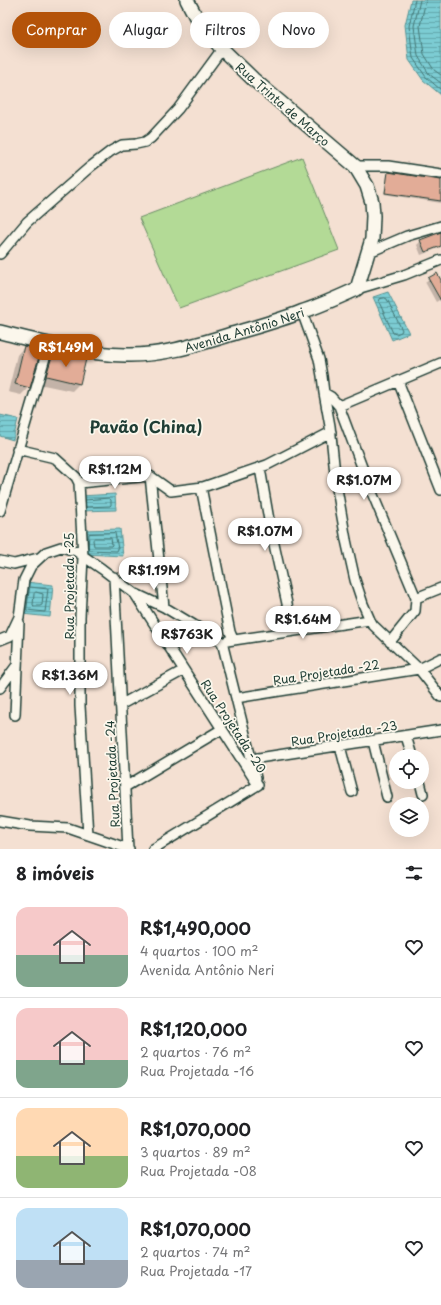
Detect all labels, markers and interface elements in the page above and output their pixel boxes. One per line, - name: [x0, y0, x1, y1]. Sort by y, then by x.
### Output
- chip: Comprar: [12, 12, 101, 48]
- chip: Alugar: [109, 12, 182, 48]
- chip: Filtros: [190, 12, 260, 48]
- chip: Novo: [268, 12, 329, 48]
- street label: Rua Trinta de Março: [232, 58, 334, 150]
- street label: Avenida Antônio Neri: [183, 303, 306, 356]
- pin: R$1.49M: [29, 334, 103, 368]
- text: R$1.49M: [38, 337, 94, 356]
- district label: Pavão (China): [89, 414, 203, 438]
- pin: R$1.12M: [78, 456, 152, 490]
- text: R$1.12M: [88, 459, 142, 478]
- pin: R$1.07M: [327, 467, 401, 501]
- text: R$1.07M: [336, 470, 392, 489]
- pin: R$1.07M: [228, 518, 302, 552]
- text: R$1.07M: [237, 521, 293, 540]
- street label: Rua Projetada -25: [60, 532, 78, 640]
- pin: R$1.19M: [117, 557, 191, 591]
- text: R$1.19M: [128, 560, 180, 579]
- pin: R$1.64M: [266, 606, 340, 640]
- text: R$1.64M: [275, 609, 331, 628]
- pin: R$763K: [154, 621, 220, 655]
- text: R$763K: [161, 624, 213, 643]
- street label: Rua Projetada -22: [272, 655, 381, 689]
- pin: R$1.36M: [33, 662, 107, 696]
- text: R$1.36M: [42, 665, 98, 684]
- street label: Rua Projetada -20: [197, 676, 271, 777]
- street label: Rua Projetada -23: [290, 716, 399, 750]
- street label: Rua Projetada -24: [100, 720, 124, 828]
- map controls: [389, 749, 429, 837]
- button: locate: [389, 749, 429, 789]
- button: layers: [389, 797, 429, 837]
- text: 8 imóveis: [16, 860, 94, 886]
- icon: filters: [403, 862, 425, 884]
- text: R$1,490,000: [140, 915, 251, 941]
- icon: home: [48, 923, 96, 971]
- icon: heart: [403, 936, 425, 958]
- text: 4 quartos · 100 m²: [140, 941, 259, 960]
- text: Avenida Antônio Neri: [140, 960, 274, 979]
- text: R$1,120,000: [140, 1016, 247, 1042]
- icon: home: [48, 1024, 96, 1072]
- icon: heart: [403, 1037, 425, 1059]
- text: 2 quartos · 76 m²: [140, 1042, 251, 1061]
- text: Rua Projetada -16: [140, 1061, 254, 1080]
- text: R$1,070,000: [140, 1116, 251, 1142]
- icon: home: [48, 1124, 96, 1172]
- icon: heart: [403, 1137, 425, 1159]
- text: 3 quartos · 89 m²: [140, 1142, 251, 1161]
- text: Rua Projetada -08: [140, 1161, 257, 1180]
- text: R$1,070,000: [140, 1216, 251, 1242]
- icon: home: [48, 1224, 96, 1272]
- icon: heart: [403, 1237, 425, 1259]
- text: 2 quartos · 74 m²: [140, 1242, 251, 1261]
- text: Rua Projetada -17: [140, 1261, 252, 1280]

